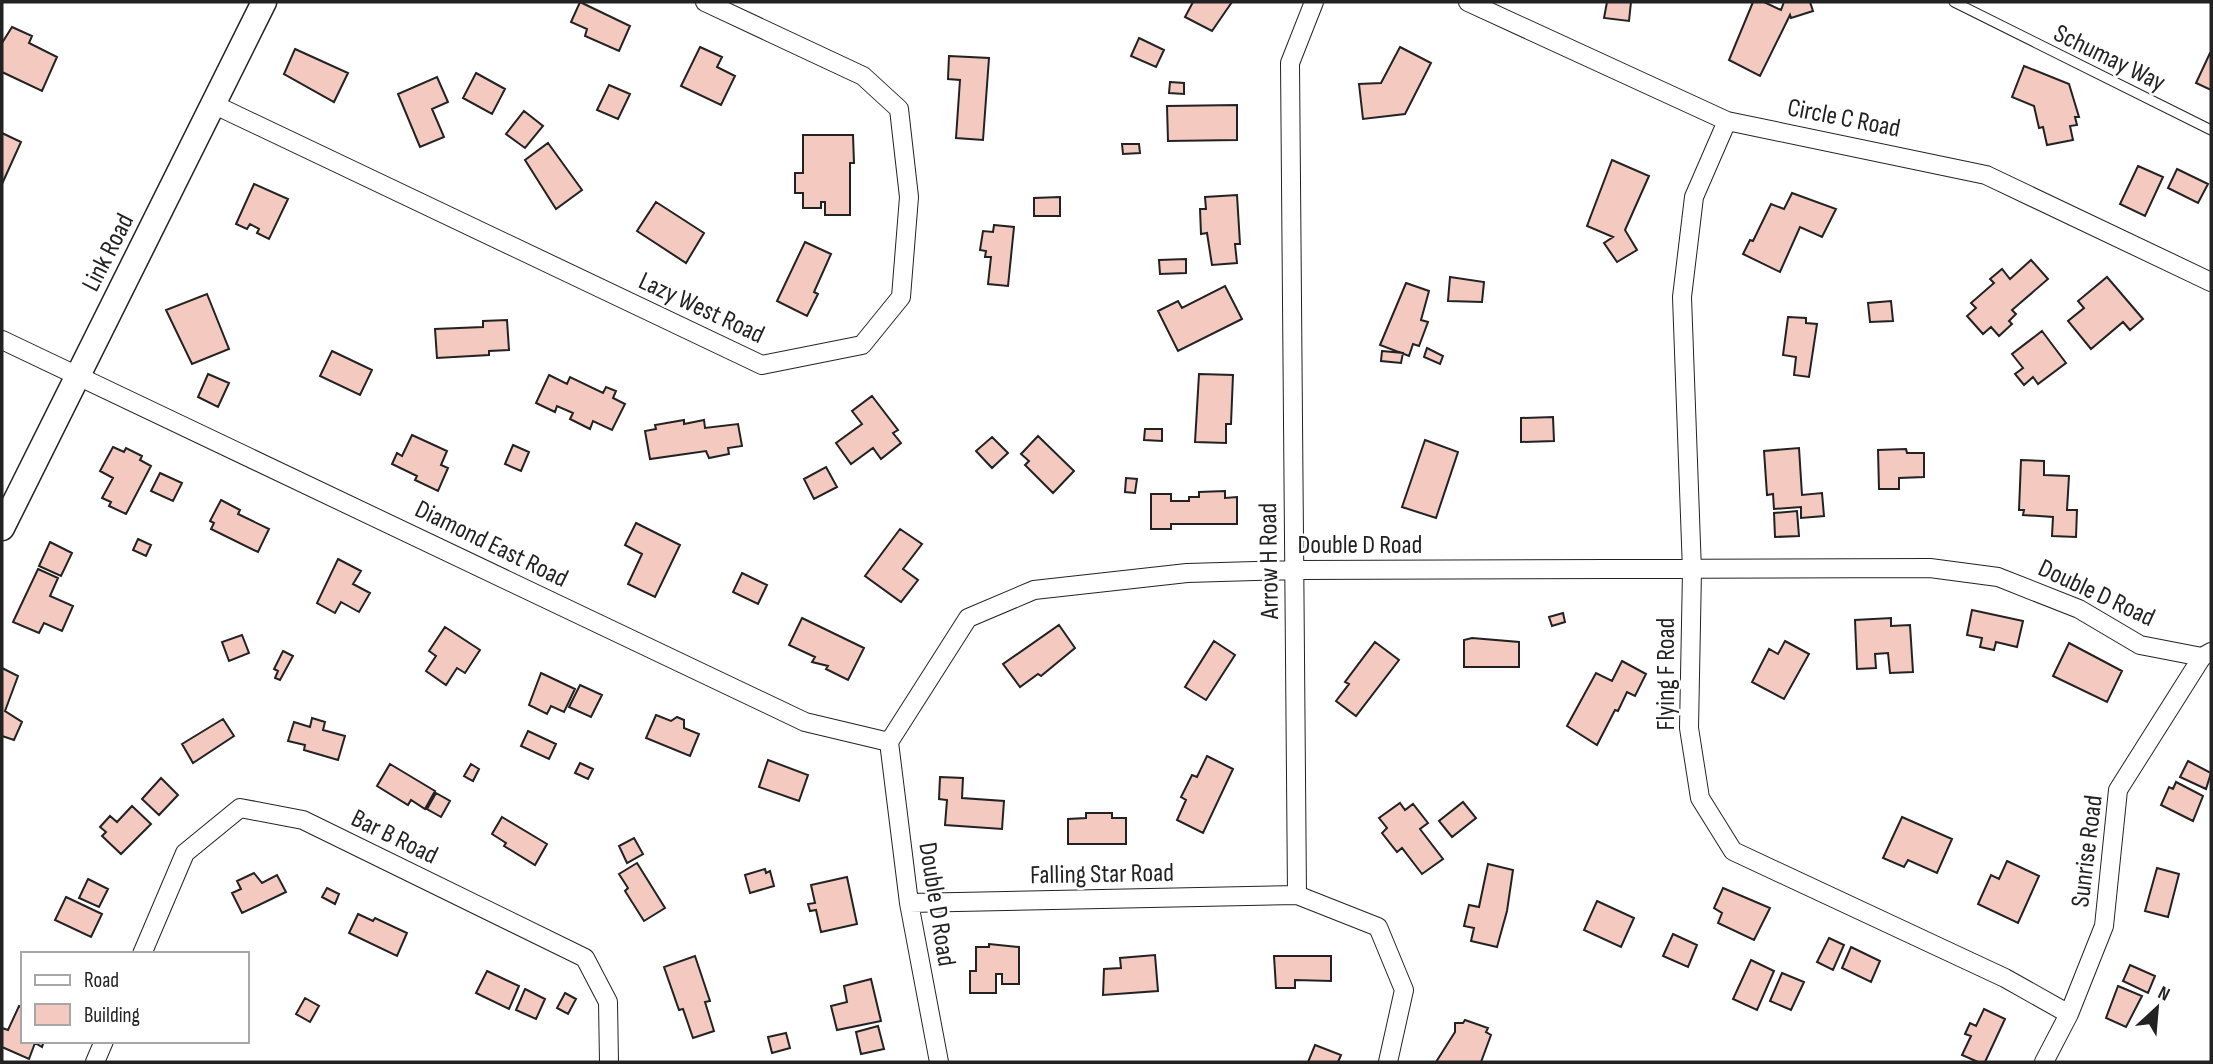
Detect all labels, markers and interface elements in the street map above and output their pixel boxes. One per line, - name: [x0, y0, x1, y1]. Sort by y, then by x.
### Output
- street label: Schumay Way: [2048, 18, 2170, 99]
- street label: Circle C Road: [1785, 92, 1903, 145]
- street label: Link Road: [76, 209, 141, 297]
- street label: Lazy West Road: [634, 266, 769, 351]
- street label: Diamond East Road: [410, 494, 573, 595]
- street label: Arrow H Road: [1253, 503, 1286, 620]
- street label: Double D Road: [1298, 530, 1422, 561]
- street label: Double D Road: [2033, 553, 2160, 634]
- street label: Flying F Road: [1651, 618, 1682, 730]
- street label: Sunrise Road: [2065, 793, 2110, 909]
- street label: Bar B Road: [346, 803, 443, 872]
- street label: Double D Road: [911, 840, 962, 968]
- street label: Falling Star Road: [1030, 858, 1174, 891]
- legend: [21, 952, 248, 1043]
- text: Road: [84, 968, 119, 993]
- north arrow: [2122, 973, 2192, 1043]
- text: N: [2154, 982, 2173, 1007]
- text: Building: [84, 1003, 140, 1028]

